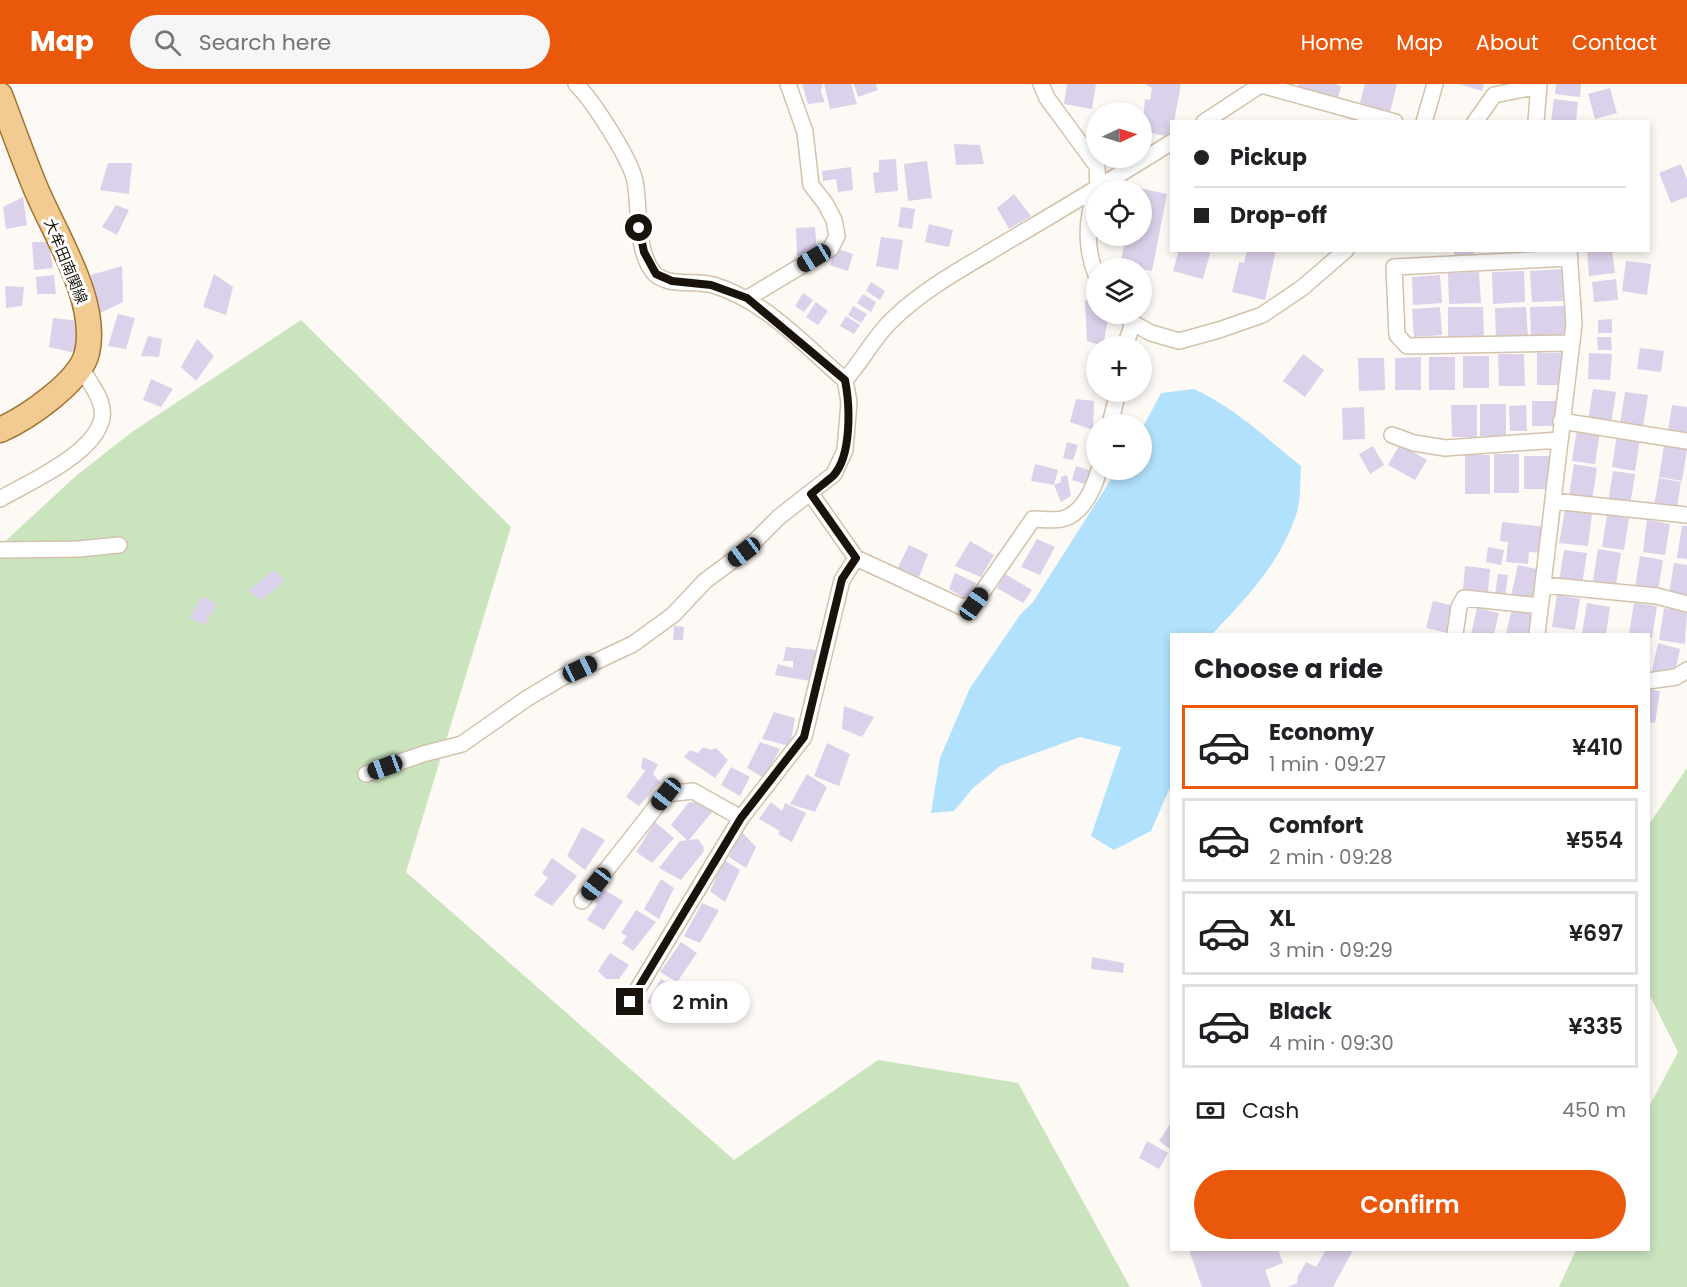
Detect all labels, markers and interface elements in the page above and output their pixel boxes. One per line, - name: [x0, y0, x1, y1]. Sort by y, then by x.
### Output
- search box: [130, 15, 550, 69]
- text: Map: [30, 22, 94, 61]
- icon: search: [151, 26, 184, 59]
- text: Search here: [199, 27, 331, 58]
- text: Home: [1301, 28, 1363, 57]
- text: Map: [1396, 28, 1443, 57]
- text: About: [1476, 28, 1539, 57]
- text: Contact: [1572, 28, 1657, 57]
- north arrow: [1086, 102, 1152, 168]
- map controls: [1086, 102, 1152, 480]
- text: Pickup: [1230, 142, 1307, 173]
- button: locate: [1086, 180, 1152, 246]
- text: Drop-off: [1230, 200, 1327, 231]
- route start: [625, 214, 652, 241]
- street label: 大牟田南関線: [39, 215, 93, 307]
- car: [794, 241, 834, 275]
- button: layers: [1086, 258, 1152, 324]
- button: +: [1086, 336, 1152, 402]
- button: −: [1086, 414, 1152, 480]
- car: [724, 534, 764, 570]
- car: [956, 584, 992, 624]
- text: Choose a ride: [1194, 650, 1383, 687]
- car: [560, 653, 600, 685]
- text: Economy: [1269, 717, 1374, 748]
- icon: car: [1197, 720, 1251, 774]
- text: ¥410: [1572, 732, 1623, 763]
- text: 1 min · 09:27: [1269, 750, 1386, 778]
- car: [365, 752, 405, 782]
- car: [648, 774, 684, 814]
- text: Comfort: [1269, 810, 1363, 841]
- icon: car: [1197, 813, 1251, 867]
- text: ¥554: [1566, 825, 1623, 856]
- text: 2 min · 09:28: [1269, 843, 1393, 871]
- car: [578, 864, 614, 904]
- text: XL: [1269, 903, 1295, 934]
- icon: car: [1197, 906, 1251, 960]
- text: ¥697: [1569, 918, 1623, 949]
- text: 3 min · 09:29: [1269, 936, 1393, 964]
- callout: 2 min: [651, 981, 750, 1023]
- route end: [616, 988, 643, 1015]
- text: 2 min: [673, 988, 728, 1016]
- text: Black: [1269, 996, 1332, 1027]
- icon: car: [1197, 999, 1251, 1053]
- text: ¥335: [1568, 1011, 1623, 1042]
- text: 4 min · 09:30: [1269, 1029, 1394, 1057]
- icon: cash: [1194, 1094, 1227, 1127]
- text: Cash: [1242, 1095, 1299, 1126]
- text: 450 m: [1562, 1096, 1626, 1124]
- button: Confirm: [1194, 1170, 1626, 1239]

